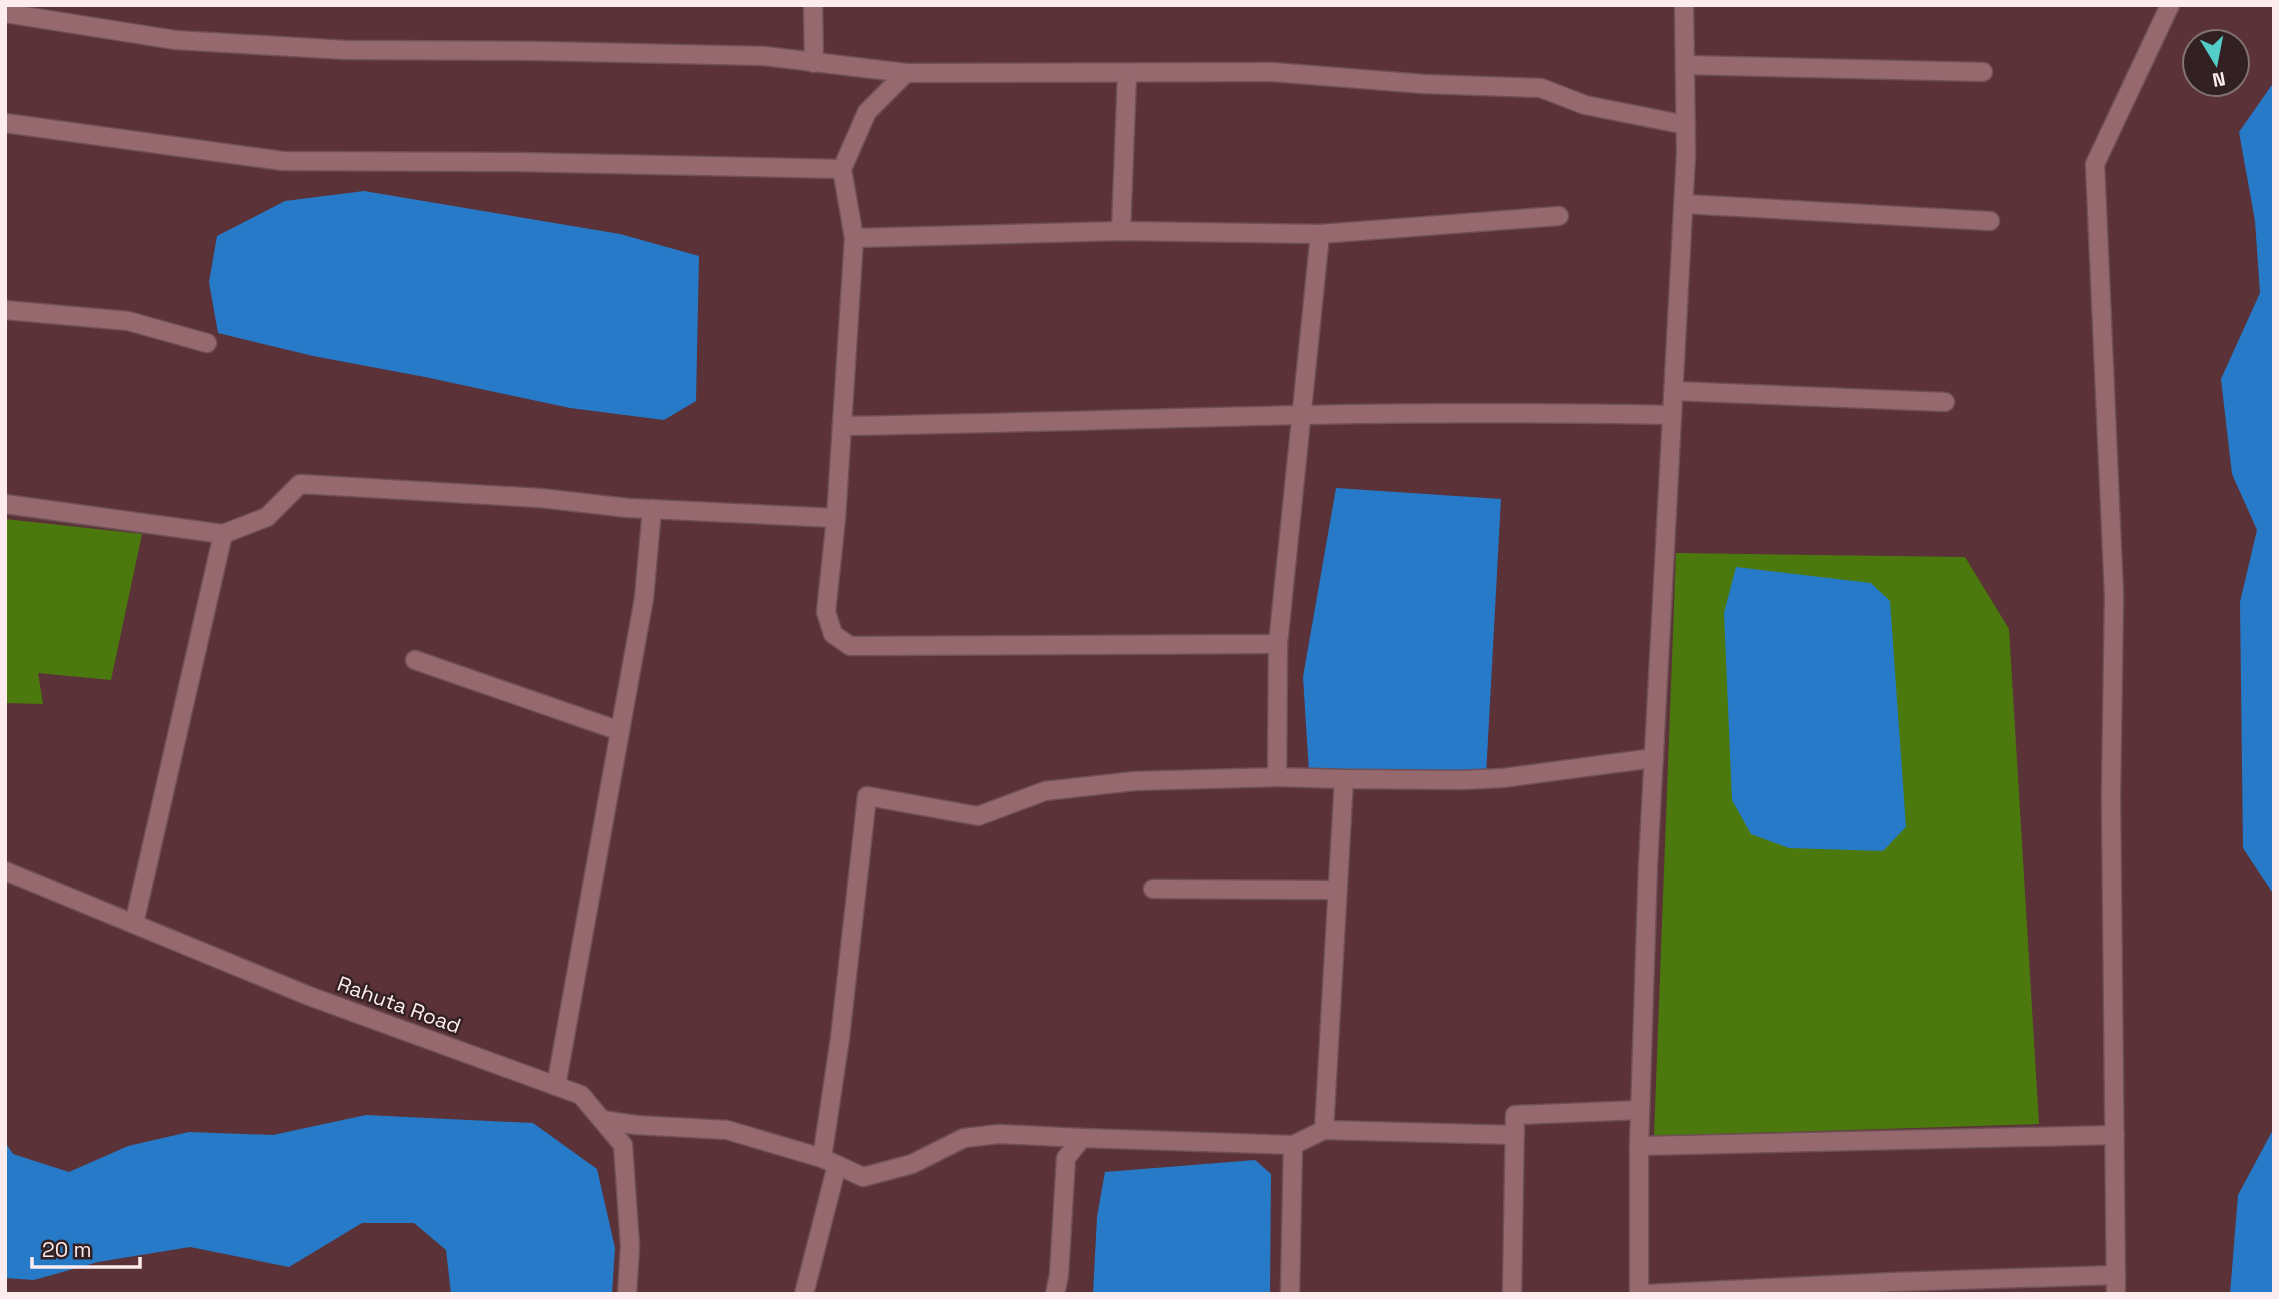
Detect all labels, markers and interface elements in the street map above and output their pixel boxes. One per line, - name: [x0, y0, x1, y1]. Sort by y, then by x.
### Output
- north arrow: [2181, 28, 2251, 98]
- text: N: [2210, 66, 2227, 93]
- street label: Rahuta Road: [334, 970, 465, 1039]
- scale bar: [32, 1226, 140, 1270]
- text: 20 m: [42, 1236, 92, 1263]

